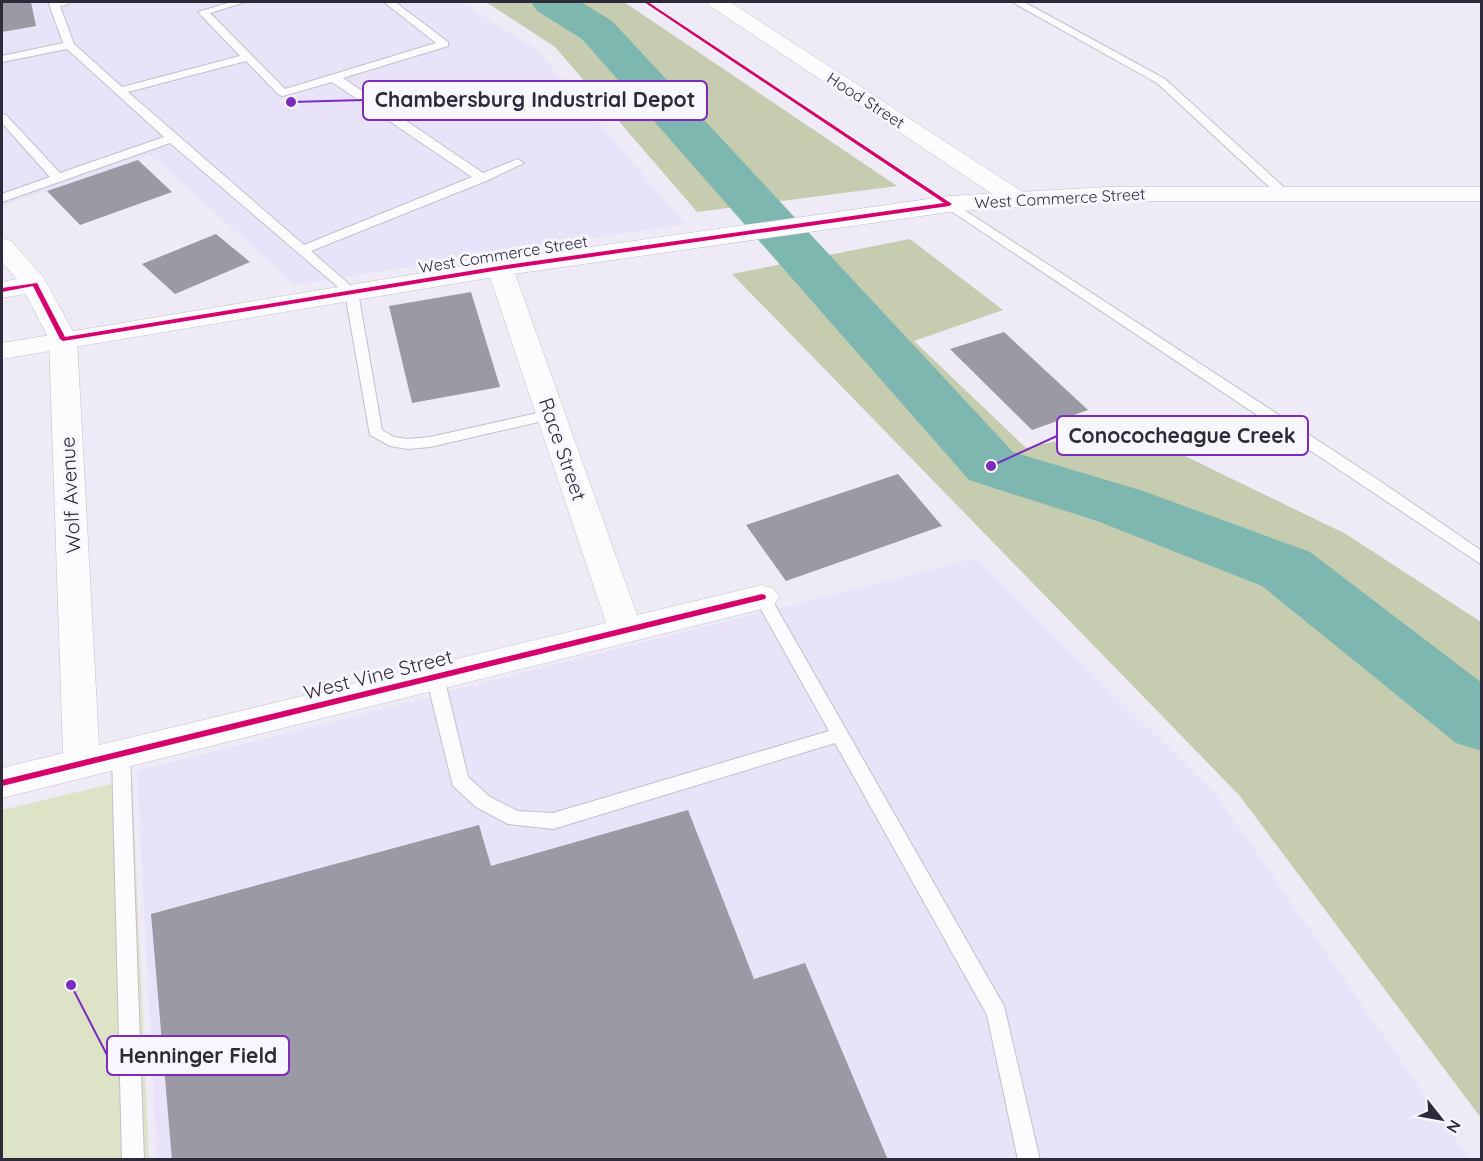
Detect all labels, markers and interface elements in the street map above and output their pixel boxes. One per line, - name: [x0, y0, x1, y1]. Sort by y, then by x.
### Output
- street label: Hood Street: [823, 67, 909, 133]
- callout: Chambersburg Industrial Depot: [363, 81, 707, 120]
- text: Chambersburg Industrial Depot: [375, 86, 695, 112]
- street label: West Commerce Street: [974, 184, 1146, 212]
- street label: West Commerce Street: [417, 231, 589, 277]
- street label: Race Street: [534, 394, 592, 504]
- callout: Conococheague Creek: [1057, 416, 1308, 455]
- text: Conococheague Creek: [1068, 422, 1296, 448]
- street label: Wolf Avenue: [54, 436, 86, 554]
- street label: West Vine Street: [301, 643, 455, 705]
- callout: Henninger Field: [107, 1036, 289, 1075]
- text: Henninger Field: [119, 1042, 277, 1068]
- north arrow: [1411, 1089, 1471, 1149]
- text: N: [1442, 1117, 1465, 1137]

